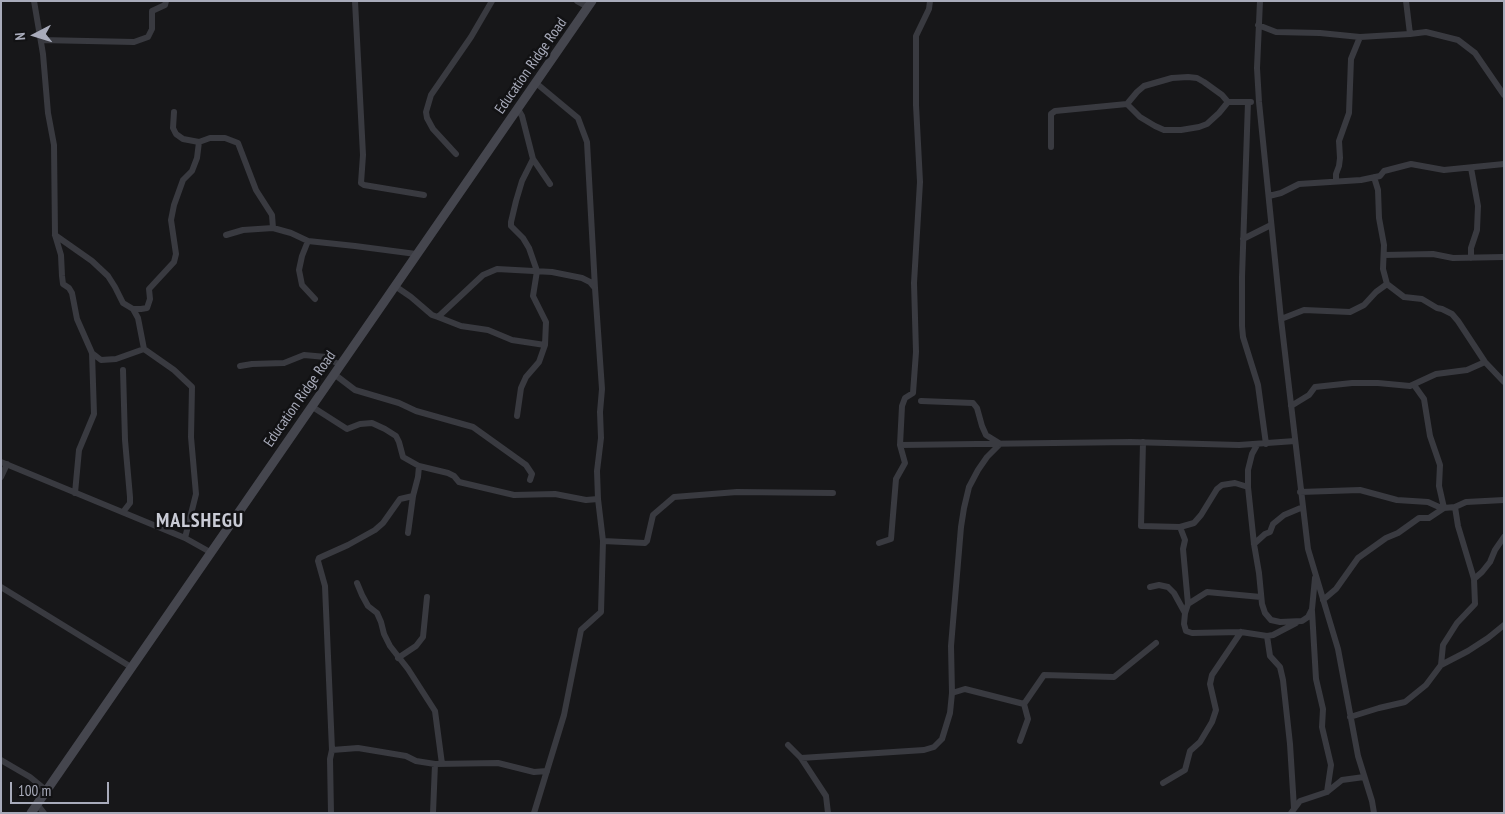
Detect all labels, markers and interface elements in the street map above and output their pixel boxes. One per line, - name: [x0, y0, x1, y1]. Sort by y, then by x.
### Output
- north arrow: [10, 10, 60, 60]
- street label: Education Ridge Road: [491, 15, 571, 117]
- text: N: [11, 32, 29, 41]
- street label: Education Ridge Road: [260, 348, 340, 450]
- district label: MALSHEGU: [155, 509, 245, 533]
- scale bar: [12, 772, 111, 804]
- text: 100 m: [18, 781, 51, 800]

